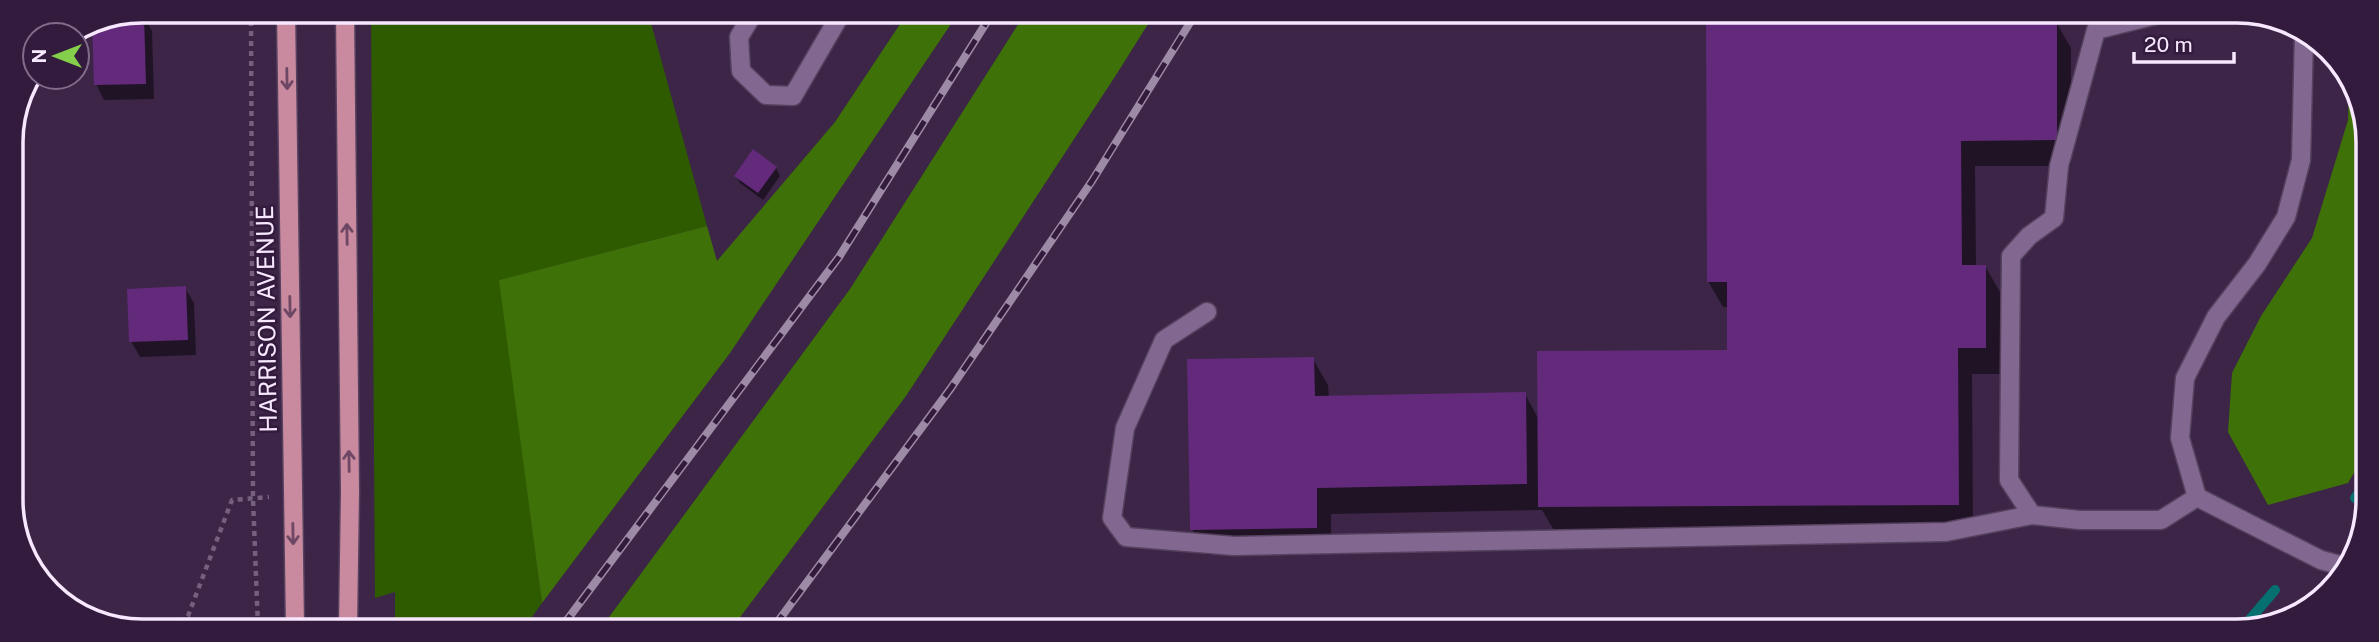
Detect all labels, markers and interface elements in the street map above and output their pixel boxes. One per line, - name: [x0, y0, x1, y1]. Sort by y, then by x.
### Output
- north arrow: [21, 21, 91, 91]
- scale bar: [2134, 21, 2234, 65]
- text: 20 m: [2144, 32, 2193, 57]
- text: N: [28, 49, 50, 63]
- one-way arrow: [280, 67, 294, 90]
- street label: HARRISON AVENUE: [250, 205, 282, 433]
- one-way arrow: [340, 223, 354, 246]
- one-way arrow: [283, 295, 297, 318]
- one-way arrow: [343, 450, 356, 473]
- one-way arrow: [287, 522, 300, 545]

